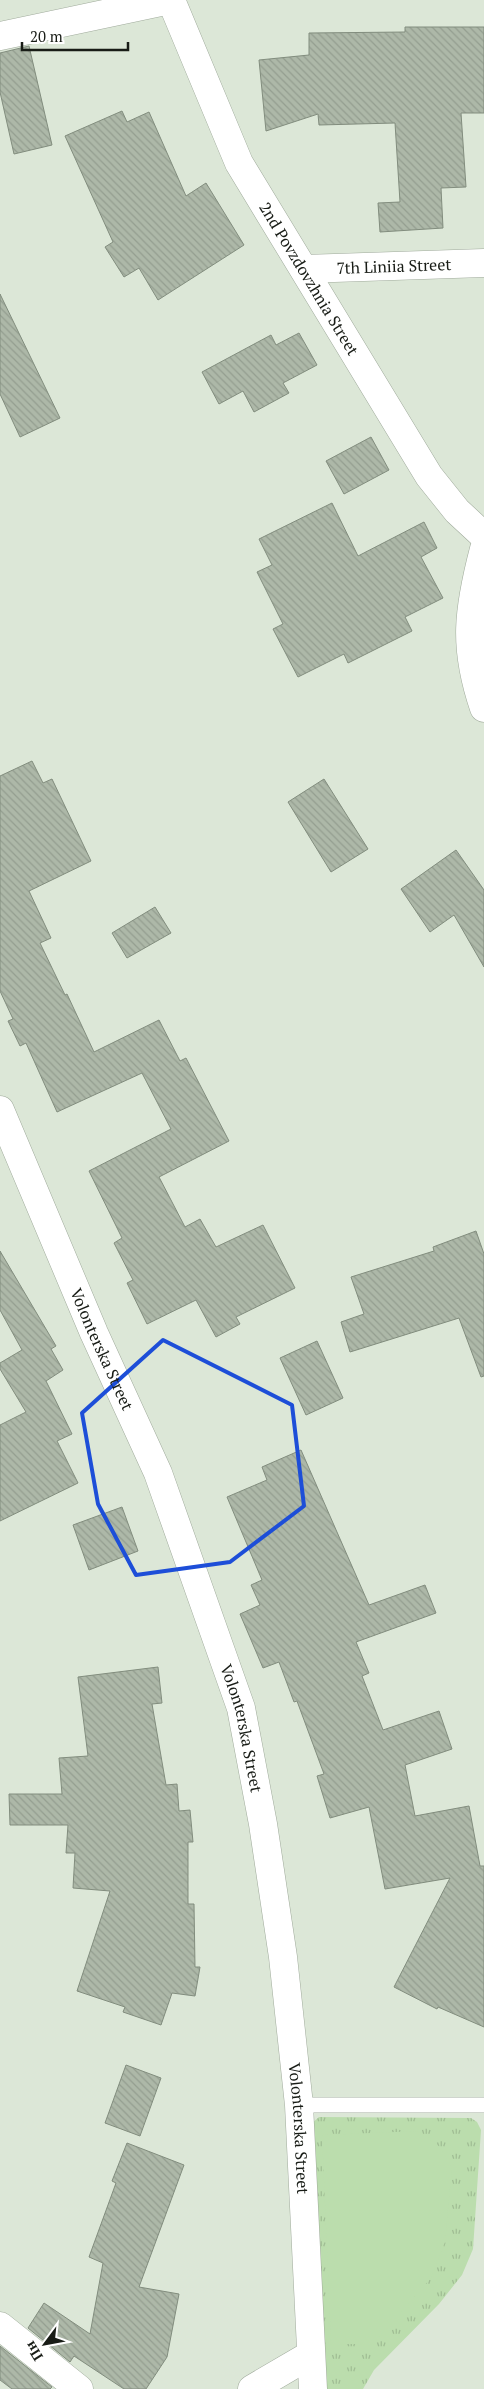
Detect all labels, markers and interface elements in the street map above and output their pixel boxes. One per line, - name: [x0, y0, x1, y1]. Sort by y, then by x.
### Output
- scale bar: [22, 20, 129, 52]
- text: 20 m: [30, 26, 63, 46]
- street label: 2nd Povzdovzhnia Street: [254, 198, 364, 360]
- street label: 7th Liniia Street: [336, 253, 452, 279]
- street label: Volonterska Street: [65, 1285, 139, 1414]
- street label: Volonterska Street: [215, 1661, 268, 1794]
- street label: Volonterska Street: [284, 2062, 314, 2195]
- north arrow: [20, 2319, 70, 2369]
- text: Пн: [20, 2338, 47, 2365]

